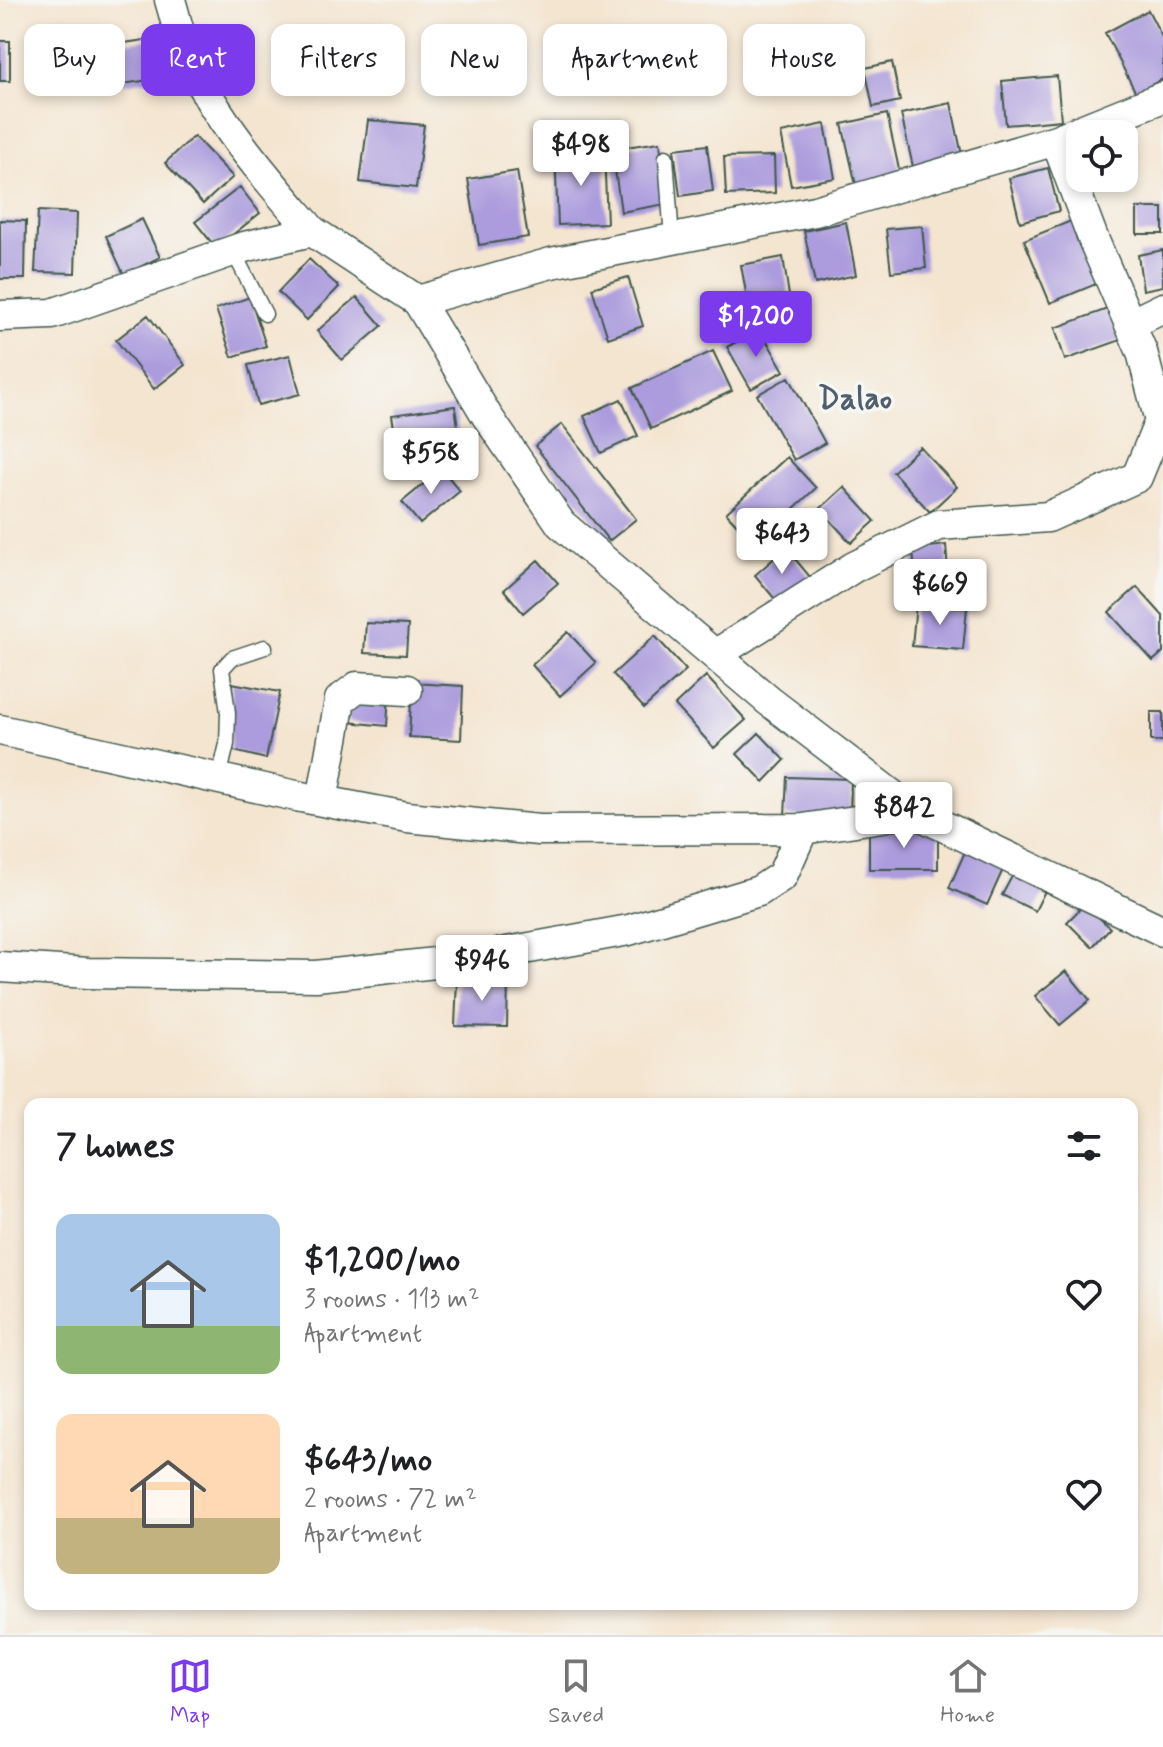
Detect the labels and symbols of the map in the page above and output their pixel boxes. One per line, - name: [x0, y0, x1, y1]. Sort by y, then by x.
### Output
- pin: $498: [534, 120, 628, 188]
- pin: $1,200: [691, 291, 821, 359]
- district label: Dalao: [818, 378, 892, 420]
- pin: $558: [384, 428, 478, 496]
- pin: $643: [735, 508, 829, 576]
- pin: $669: [893, 559, 987, 627]
- pin: $842: [857, 782, 951, 850]
- pin: $946: [435, 935, 529, 1003]

